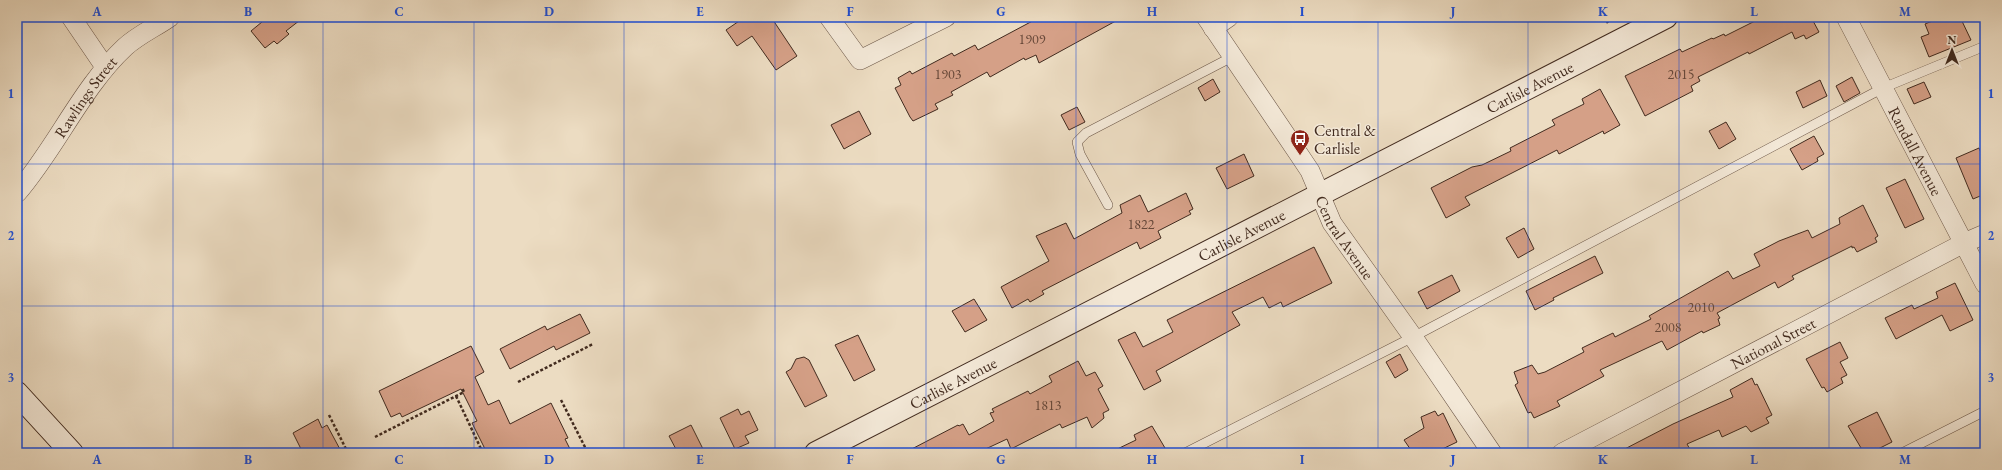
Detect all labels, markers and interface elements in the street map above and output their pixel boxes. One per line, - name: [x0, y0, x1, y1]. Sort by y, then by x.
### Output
- text: A: [91, 3, 102, 20]
- text: B: [244, 3, 252, 20]
- text: C: [394, 3, 404, 20]
- text: D: [544, 3, 554, 20]
- text: E: [696, 3, 704, 20]
- text: F: [846, 3, 854, 20]
- text: G: [996, 3, 1006, 20]
- text: H: [1147, 3, 1158, 20]
- text: I: [1300, 3, 1305, 20]
- text: J: [1449, 3, 1456, 20]
- text: K: [1598, 3, 1609, 20]
- text: L: [1750, 3, 1758, 20]
- text: M: [1899, 3, 1911, 20]
- house number: 1909: [1019, 30, 1046, 48]
- north arrow: [1932, 30, 1972, 70]
- text: N: [1948, 33, 1957, 47]
- street label: Rawlings Street: [49, 52, 121, 142]
- street label: Carlisle Avenue: [1482, 56, 1577, 118]
- house number: 1903: [935, 65, 962, 83]
- house number: 2015: [1668, 65, 1694, 83]
- text: 1: [8, 85, 15, 102]
- text: 1: [1988, 85, 1995, 102]
- street label: Randall Avenue: [1884, 103, 1948, 199]
- place label: Central & Carlisle: [1314, 120, 1376, 159]
- bus stop icon: Central & Carlisle: [1289, 128, 1311, 156]
- street label: Central Avenue: [1311, 192, 1379, 283]
- street label: Carlisle Avenue: [1194, 204, 1289, 266]
- house number: 1822: [1128, 215, 1155, 233]
- text: 2: [8, 227, 15, 244]
- text: 2: [1988, 227, 1995, 244]
- house number: 2010: [1688, 298, 1715, 316]
- street label: National Street: [1727, 312, 1819, 374]
- house number: 2008: [1655, 318, 1682, 336]
- street label: Carlisle Avenue: [906, 352, 1000, 414]
- text: 3: [8, 369, 15, 386]
- text: 3: [1988, 369, 1995, 386]
- house number: 1813: [1035, 396, 1062, 414]
- text: A: [91, 451, 102, 468]
- text: B: [244, 451, 252, 468]
- text: C: [394, 451, 404, 468]
- text: D: [544, 451, 554, 468]
- text: E: [696, 451, 704, 468]
- text: F: [846, 451, 854, 468]
- text: G: [996, 451, 1006, 468]
- text: H: [1147, 451, 1158, 468]
- text: I: [1300, 451, 1305, 468]
- text: J: [1449, 451, 1456, 468]
- text: K: [1598, 451, 1609, 468]
- text: L: [1750, 451, 1758, 468]
- text: M: [1899, 451, 1911, 468]

